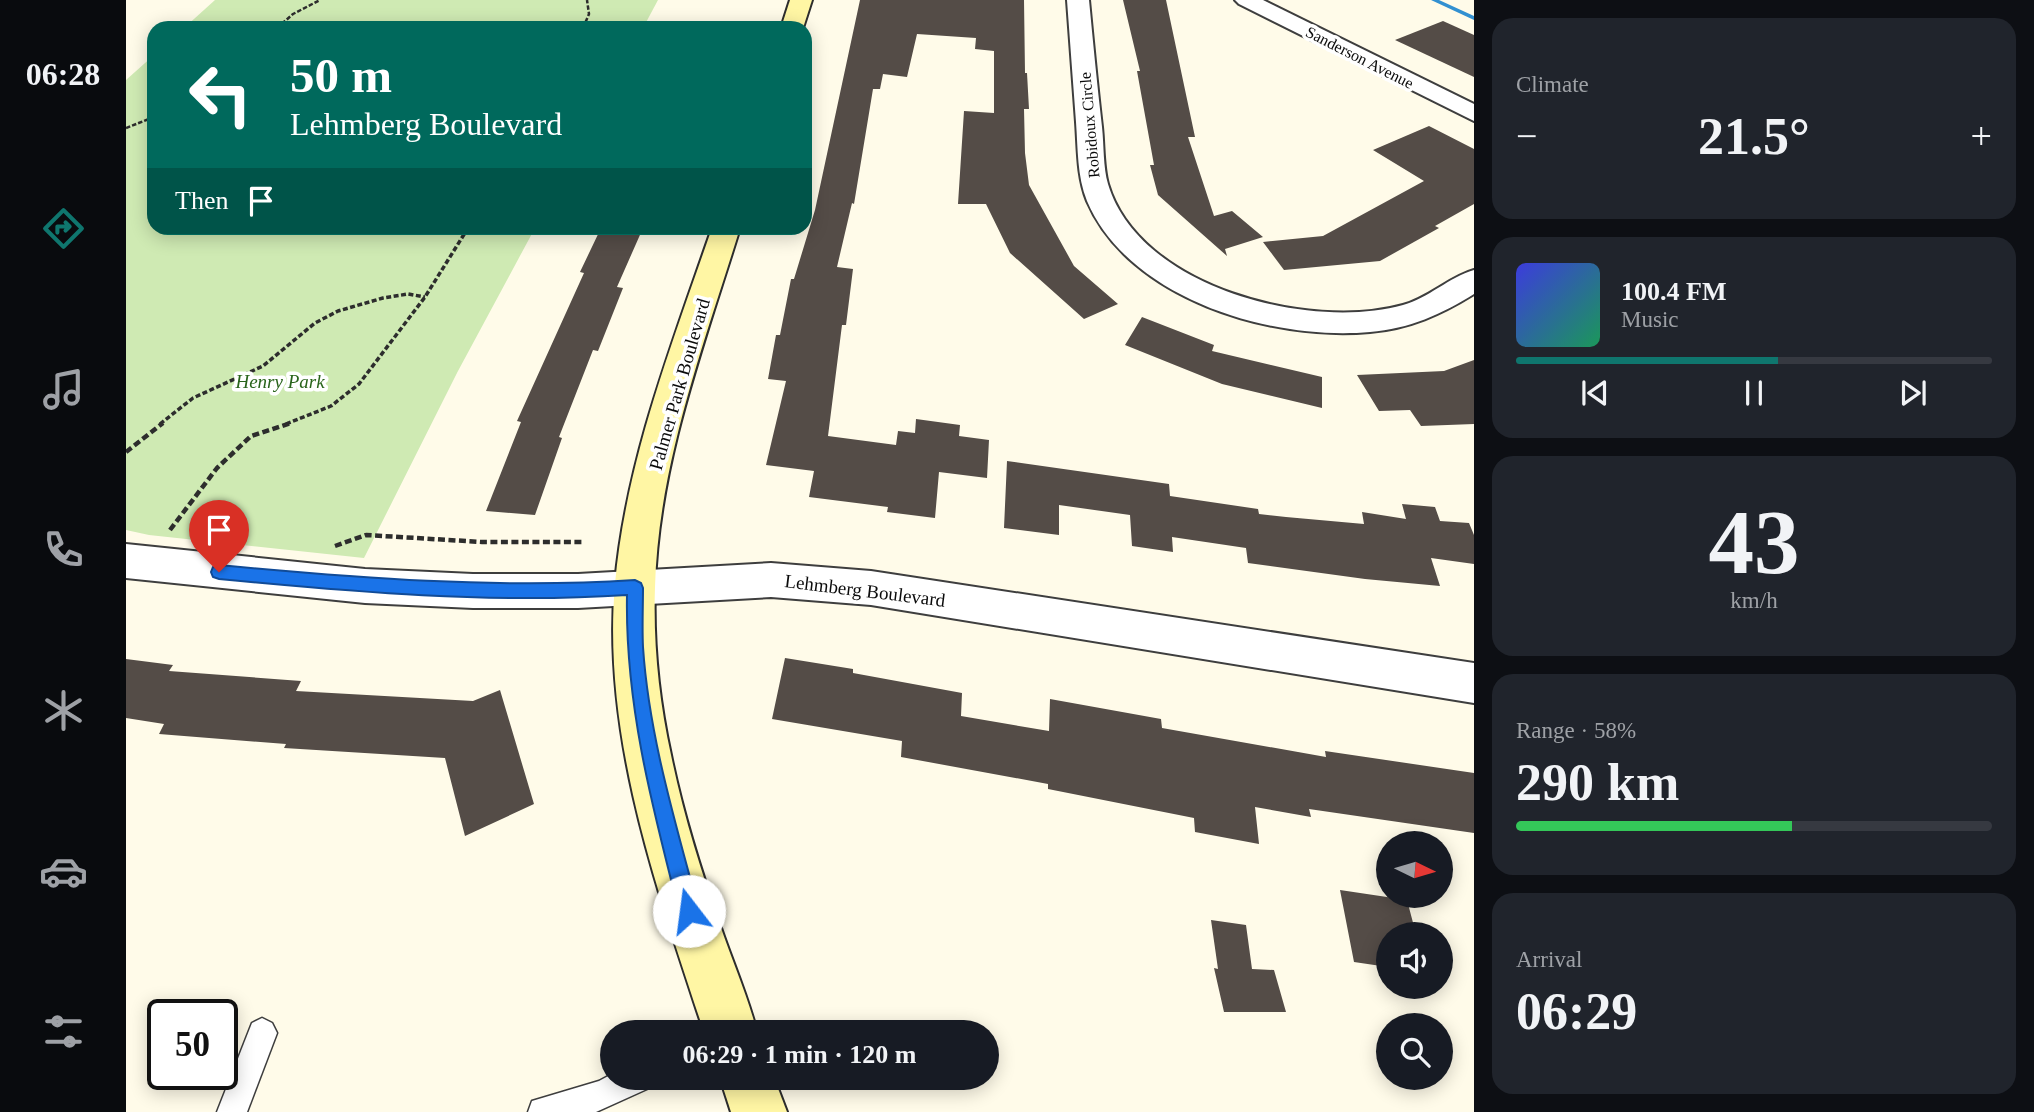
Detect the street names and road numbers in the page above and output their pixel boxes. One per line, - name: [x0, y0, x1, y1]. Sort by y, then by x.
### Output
- street label: Sanderson Avenue: [1303, 23, 1416, 92]
- street label: Robidoux Circle: [1076, 71, 1103, 179]
- street label: Palmer Park Boulevard: [645, 296, 714, 472]
- street label: Lehmberg Boulevard: [783, 570, 947, 611]

